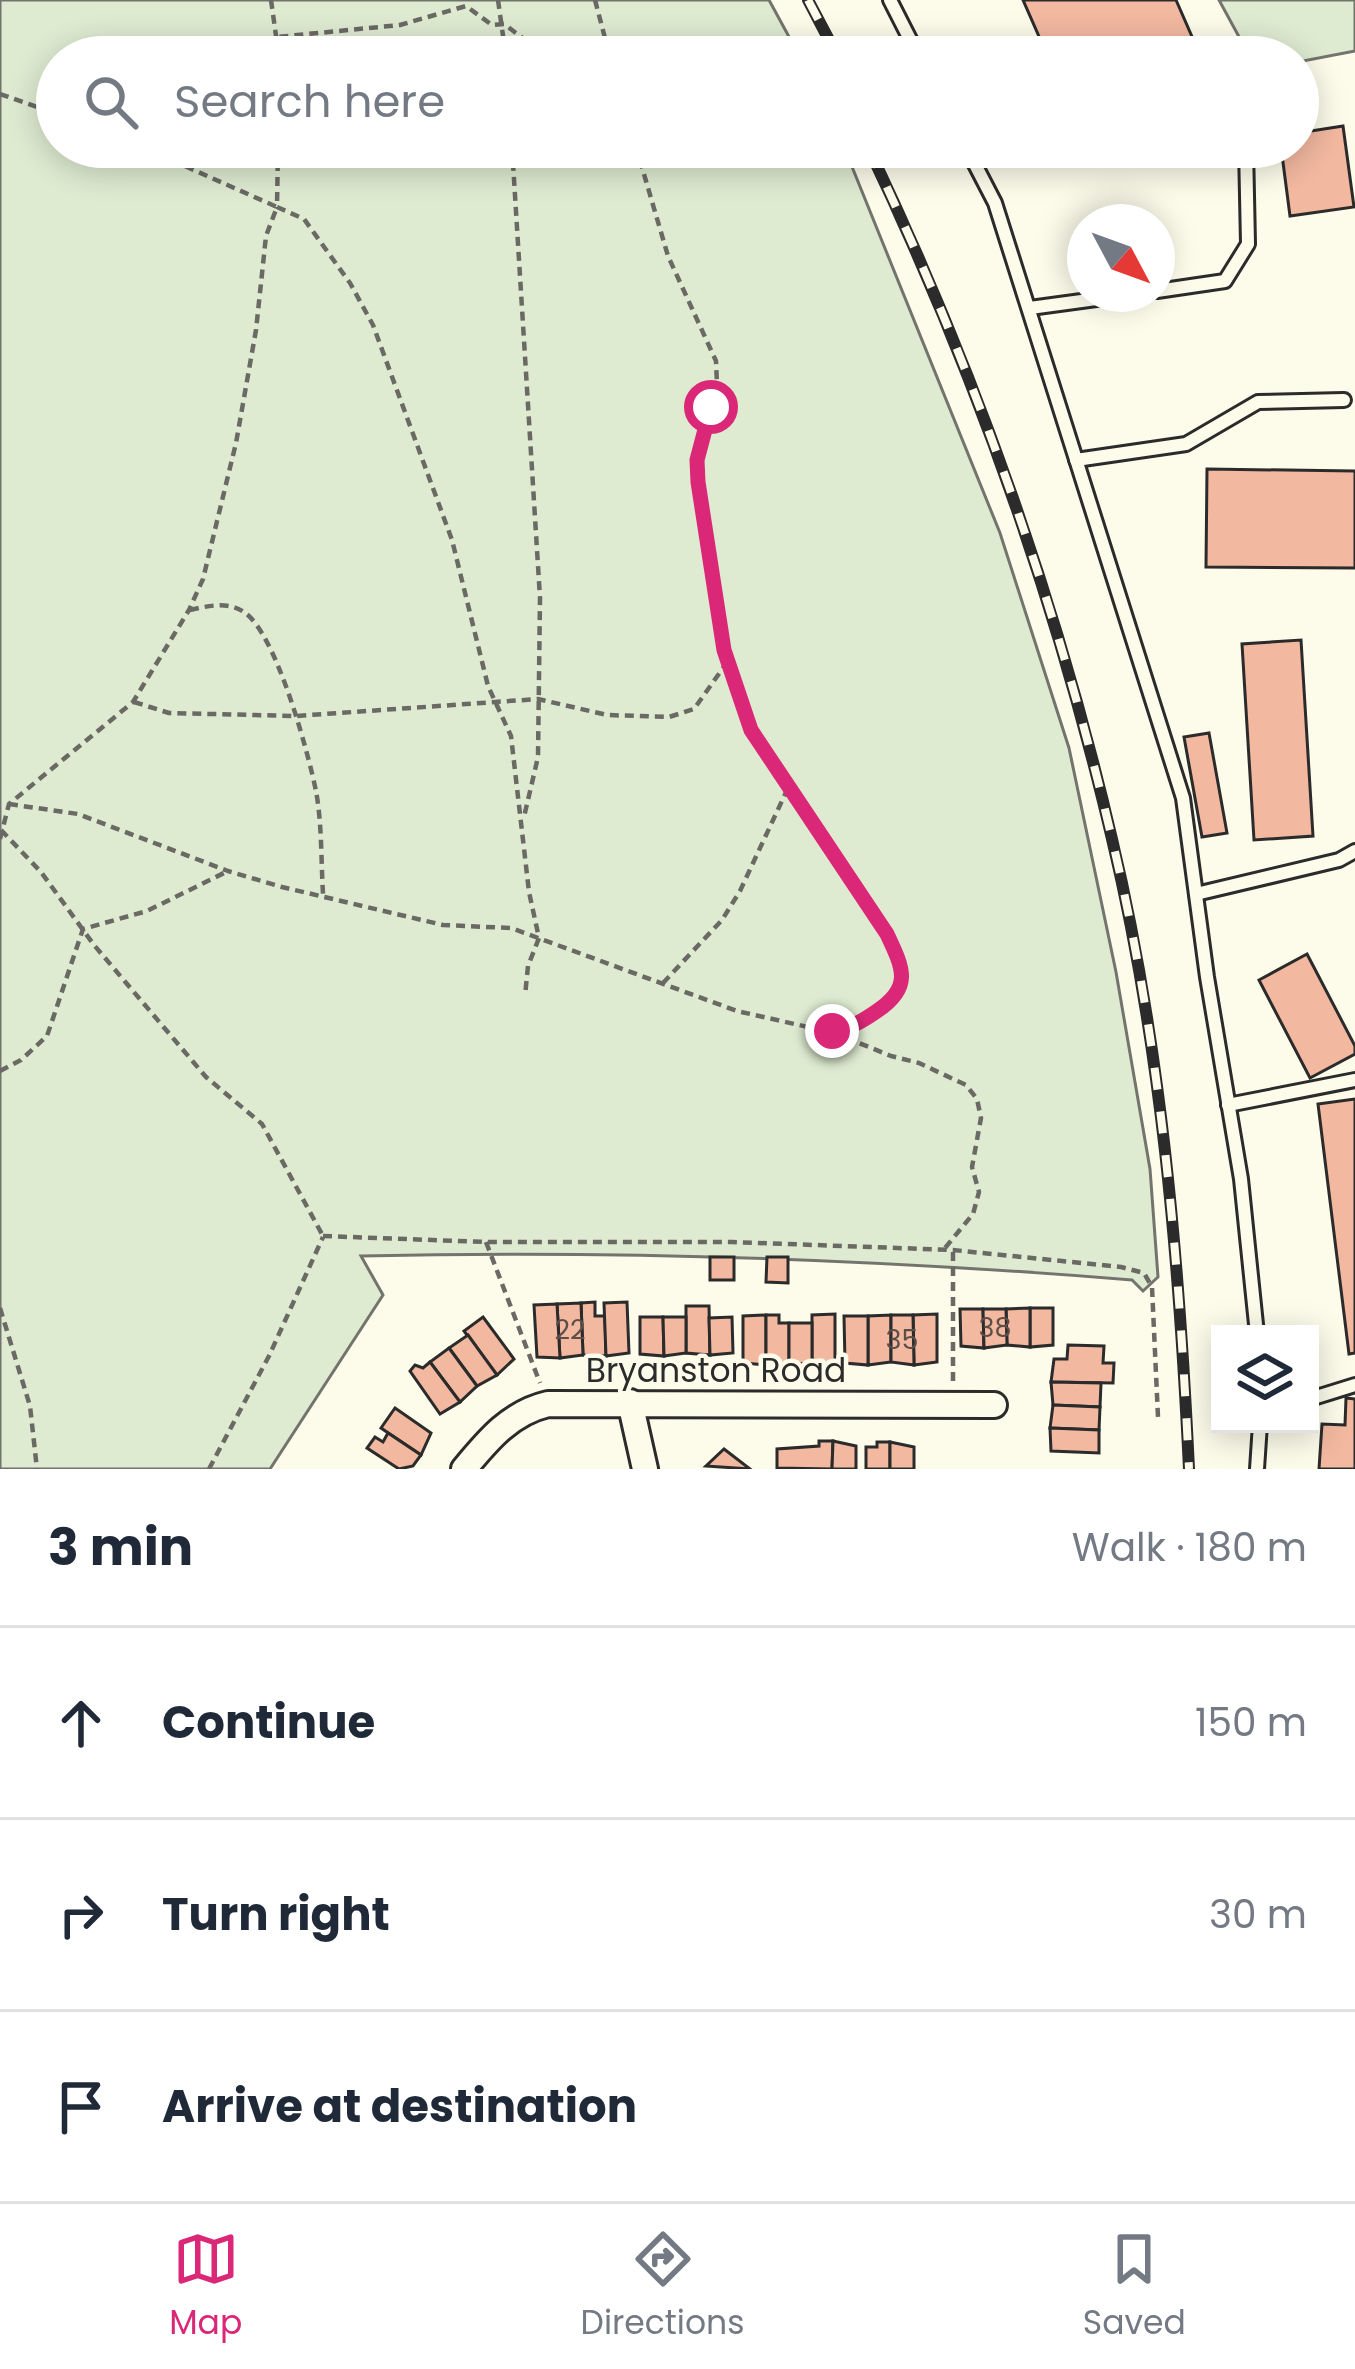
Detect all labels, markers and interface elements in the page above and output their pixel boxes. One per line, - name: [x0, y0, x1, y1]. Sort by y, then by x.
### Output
- search box: [36, 36, 1319, 168]
- icon: search: [78, 69, 144, 135]
- text: Search here: [174, 70, 445, 133]
- north arrow: [1067, 204, 1175, 312]
- route start: [684, 380, 738, 434]
- route end: [805, 1004, 859, 1058]
- house number: 38: [979, 1309, 1011, 1346]
- house number: 22: [554, 1311, 586, 1348]
- house number: 35: [886, 1321, 918, 1358]
- map controls: [1211, 1325, 1319, 1433]
- button: layers: [1211, 1325, 1319, 1433]
- street label: Bryanston Road: [586, 1347, 846, 1394]
- text: 3 min: [48, 1511, 193, 1583]
- text: Walk · 180 m: [1072, 1520, 1307, 1575]
- icon: ahead: [48, 1690, 114, 1756]
- text: Continue: [162, 1691, 375, 1754]
- text: 150 m: [1195, 1695, 1307, 1750]
- icon: right: [48, 1882, 114, 1948]
- text: Turn right: [162, 1883, 390, 1946]
- text: 30 m: [1209, 1887, 1307, 1942]
- icon: arrive: [48, 2074, 114, 2140]
- text: Arrive at destination: [162, 2075, 637, 2138]
- tab: Map: [169, 2226, 242, 2348]
- tab: Directions: [581, 2226, 744, 2348]
- tab: Saved: [1083, 2226, 1186, 2348]

